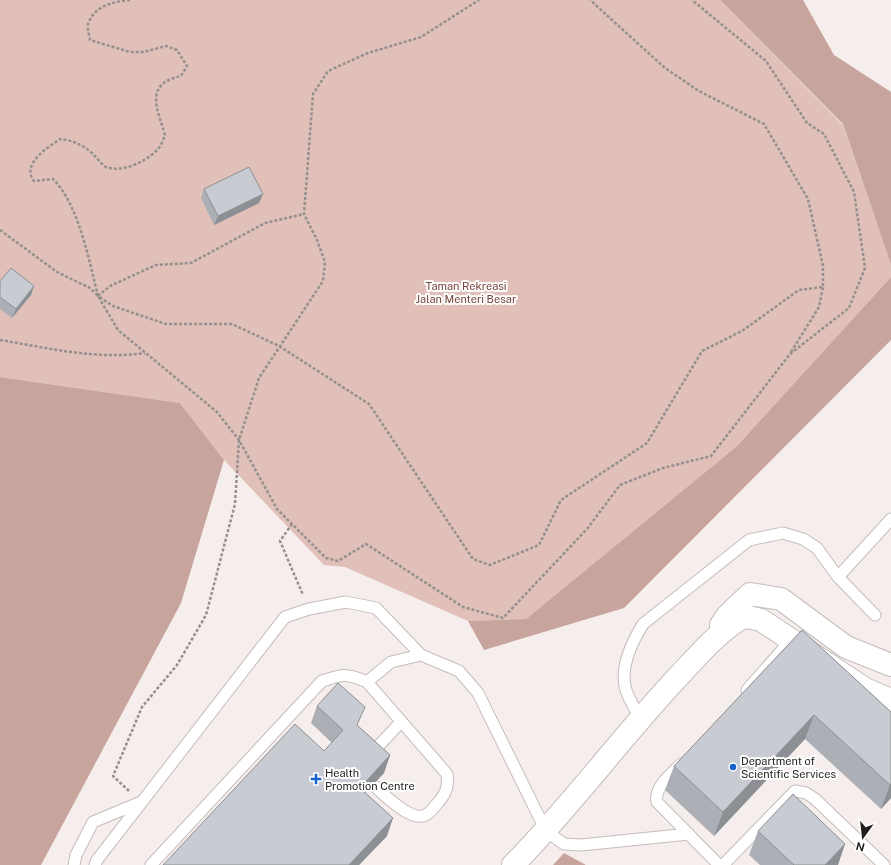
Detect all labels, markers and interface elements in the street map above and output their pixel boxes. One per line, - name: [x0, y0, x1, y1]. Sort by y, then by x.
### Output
- park label: Taman Rekreasi Jalan Menteri Besar: [416, 280, 516, 305]
- place label: Department of Scientific Services: [741, 755, 836, 780]
- marker: Department of Scientific Services: [728, 762, 738, 772]
- place label: Health Promotion Centre: [325, 767, 415, 792]
- marker: Health Promotion Centre: [310, 773, 322, 785]
- north arrow: [843, 817, 883, 857]
- text: N: [855, 840, 866, 854]

